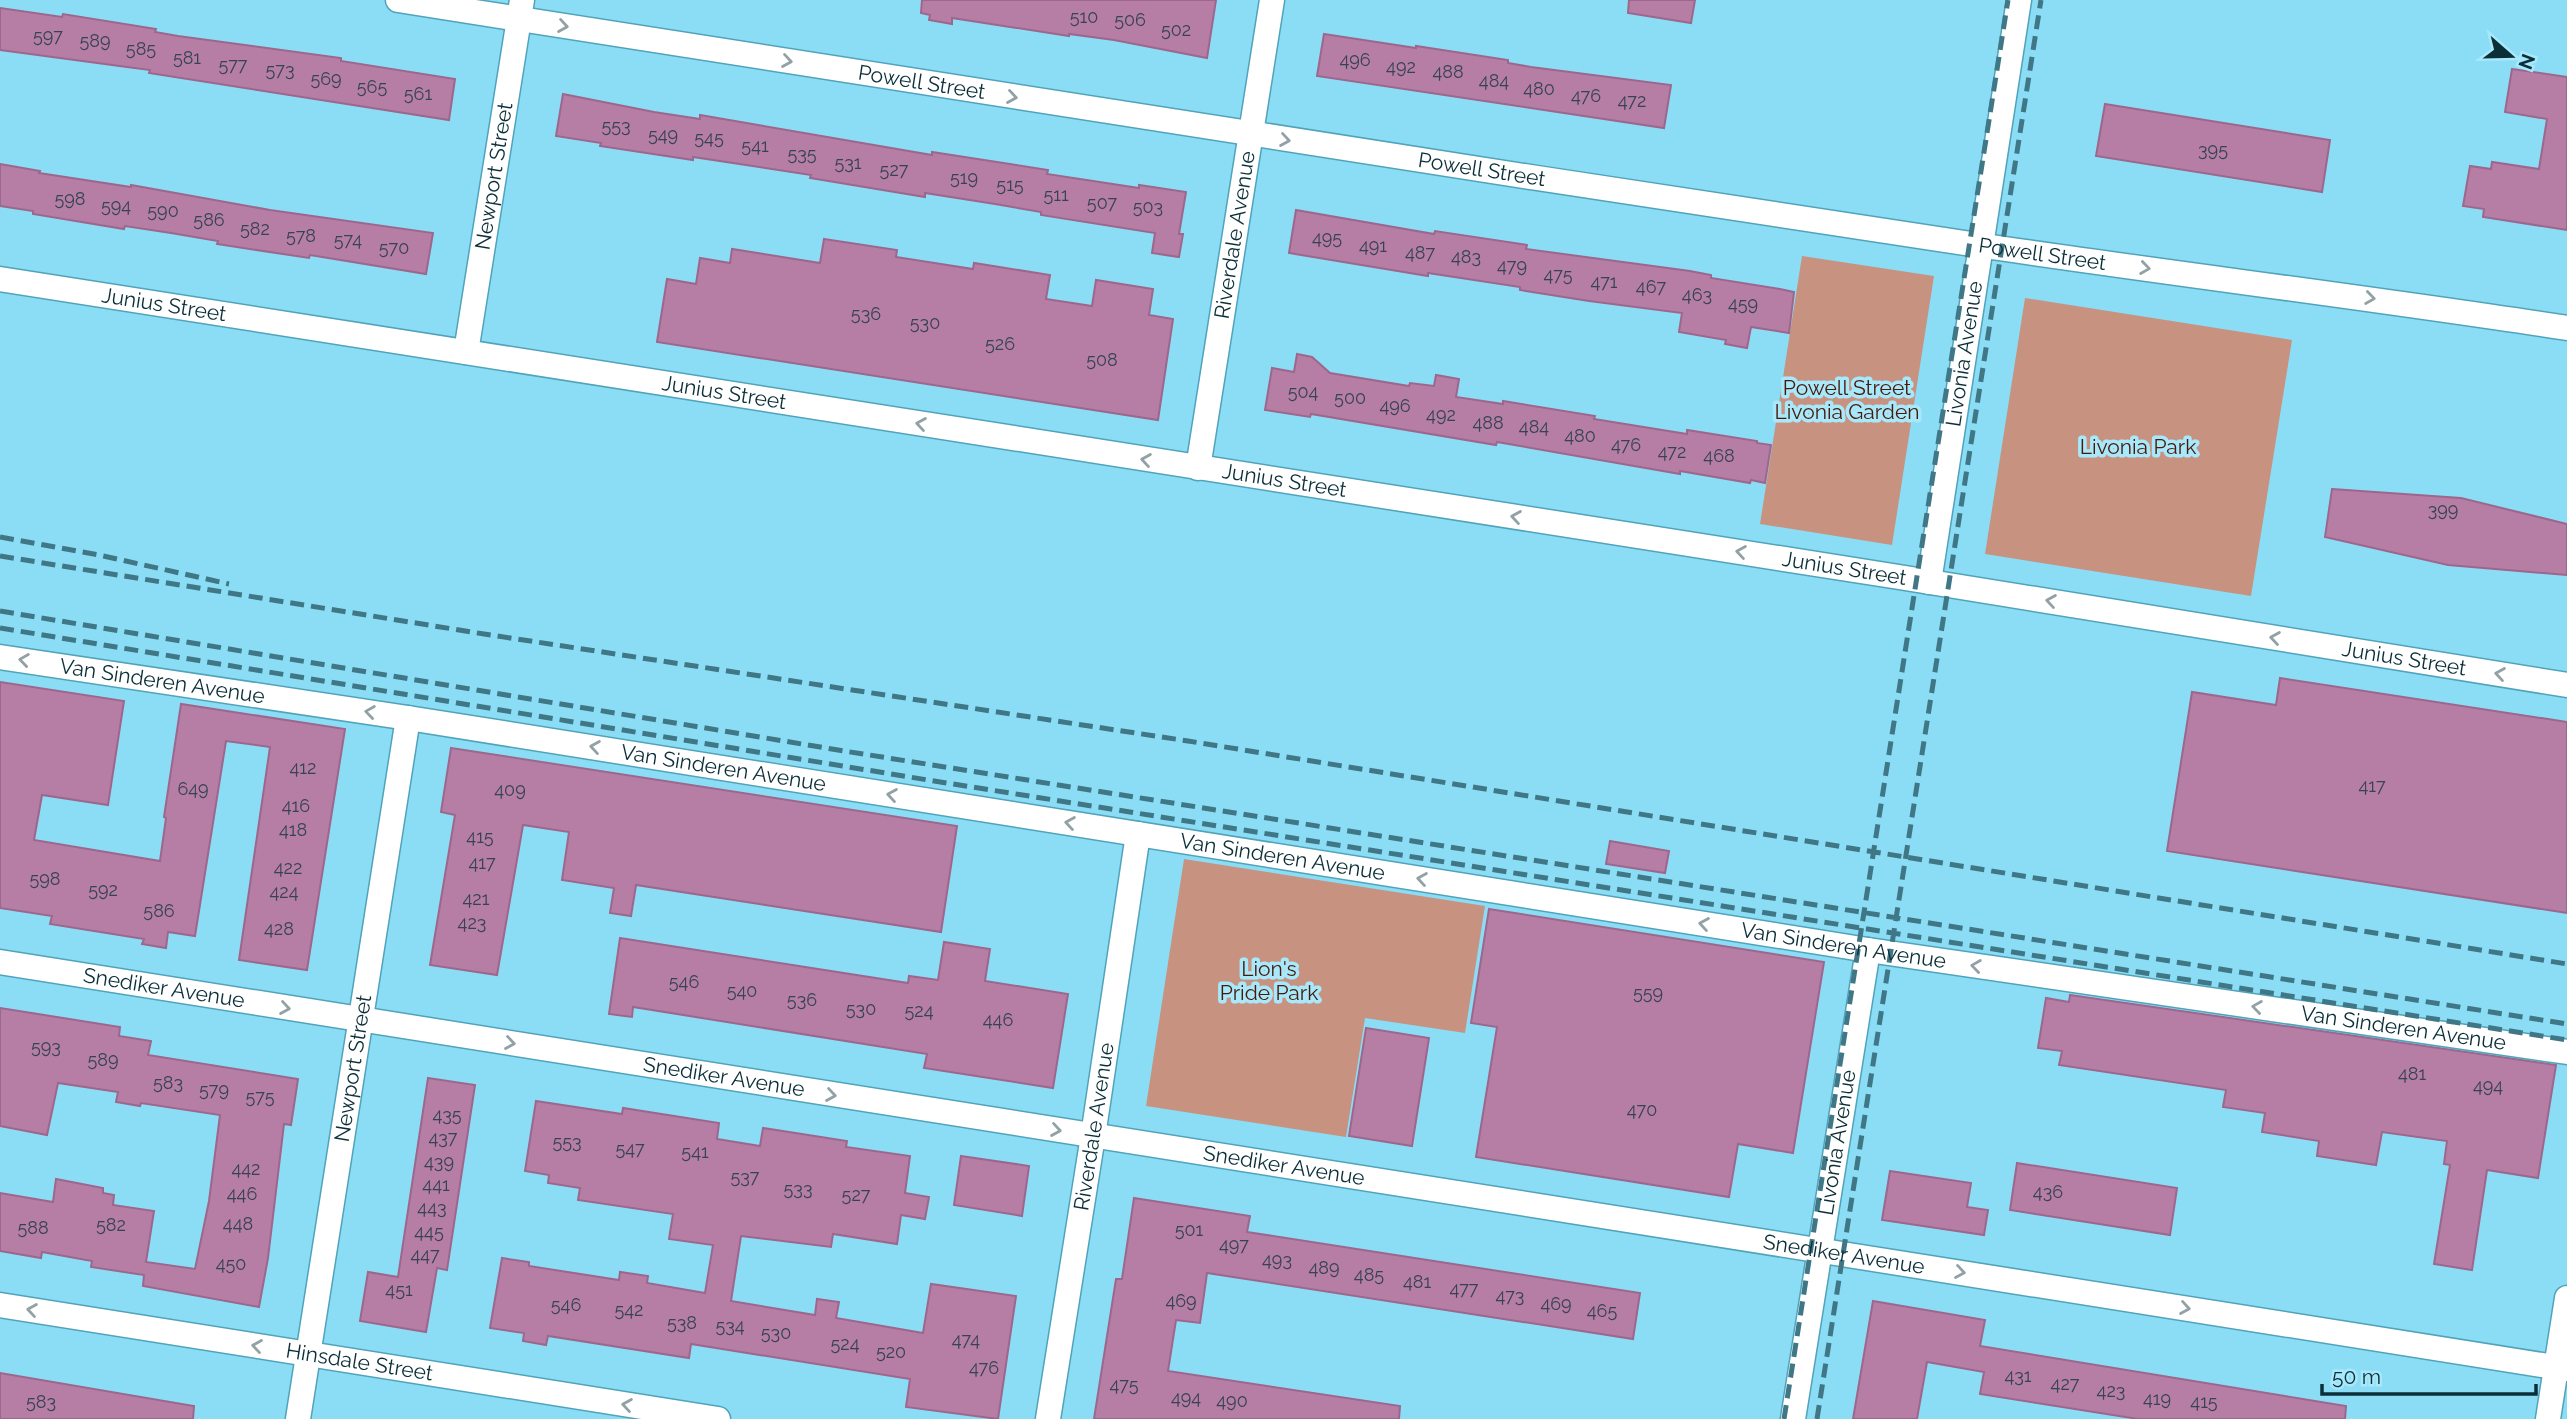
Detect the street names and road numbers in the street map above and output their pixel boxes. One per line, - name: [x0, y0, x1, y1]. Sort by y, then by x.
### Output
- street label: Powell Street: [856, 60, 987, 104]
- street label: Newport Street: [469, 101, 517, 252]
- street label: Powell Street: [1417, 147, 1547, 191]
- street label: Riverdale Avenue: [1209, 149, 1260, 320]
- street label: Powell Street: [1977, 232, 2108, 275]
- street label: Livonia Avenue: [1940, 279, 1987, 428]
- street label: Junius Street: [100, 282, 228, 326]
- street label: Junius Street: [660, 370, 788, 414]
- street label: Junius Street: [1220, 458, 1348, 502]
- street label: Junius Street: [1781, 546, 1909, 590]
- street label: Junius Street: [2340, 636, 2468, 681]
- street label: Van Sinderen Avenue: [58, 653, 267, 708]
- street label: Van Sinderen Avenue: [619, 739, 828, 796]
- street label: Van Sinderen Avenue: [1178, 828, 1387, 885]
- street label: Van Sinderen Avenue: [1739, 917, 1948, 973]
- street label: Snediker Avenue: [81, 962, 247, 1013]
- street label: Newport Street: [329, 993, 376, 1144]
- street label: Van Sinderen Avenue: [2299, 1000, 2508, 1055]
- street label: Riverdale Avenue: [1068, 1041, 1119, 1212]
- street label: Snediker Avenue: [641, 1051, 807, 1101]
- street label: Livonia Avenue: [1813, 1068, 1861, 1217]
- street label: Snediker Avenue: [1201, 1140, 1367, 1190]
- street label: Snediker Avenue: [1761, 1229, 1927, 1279]
- street label: Hinsdale Street: [284, 1338, 435, 1386]

